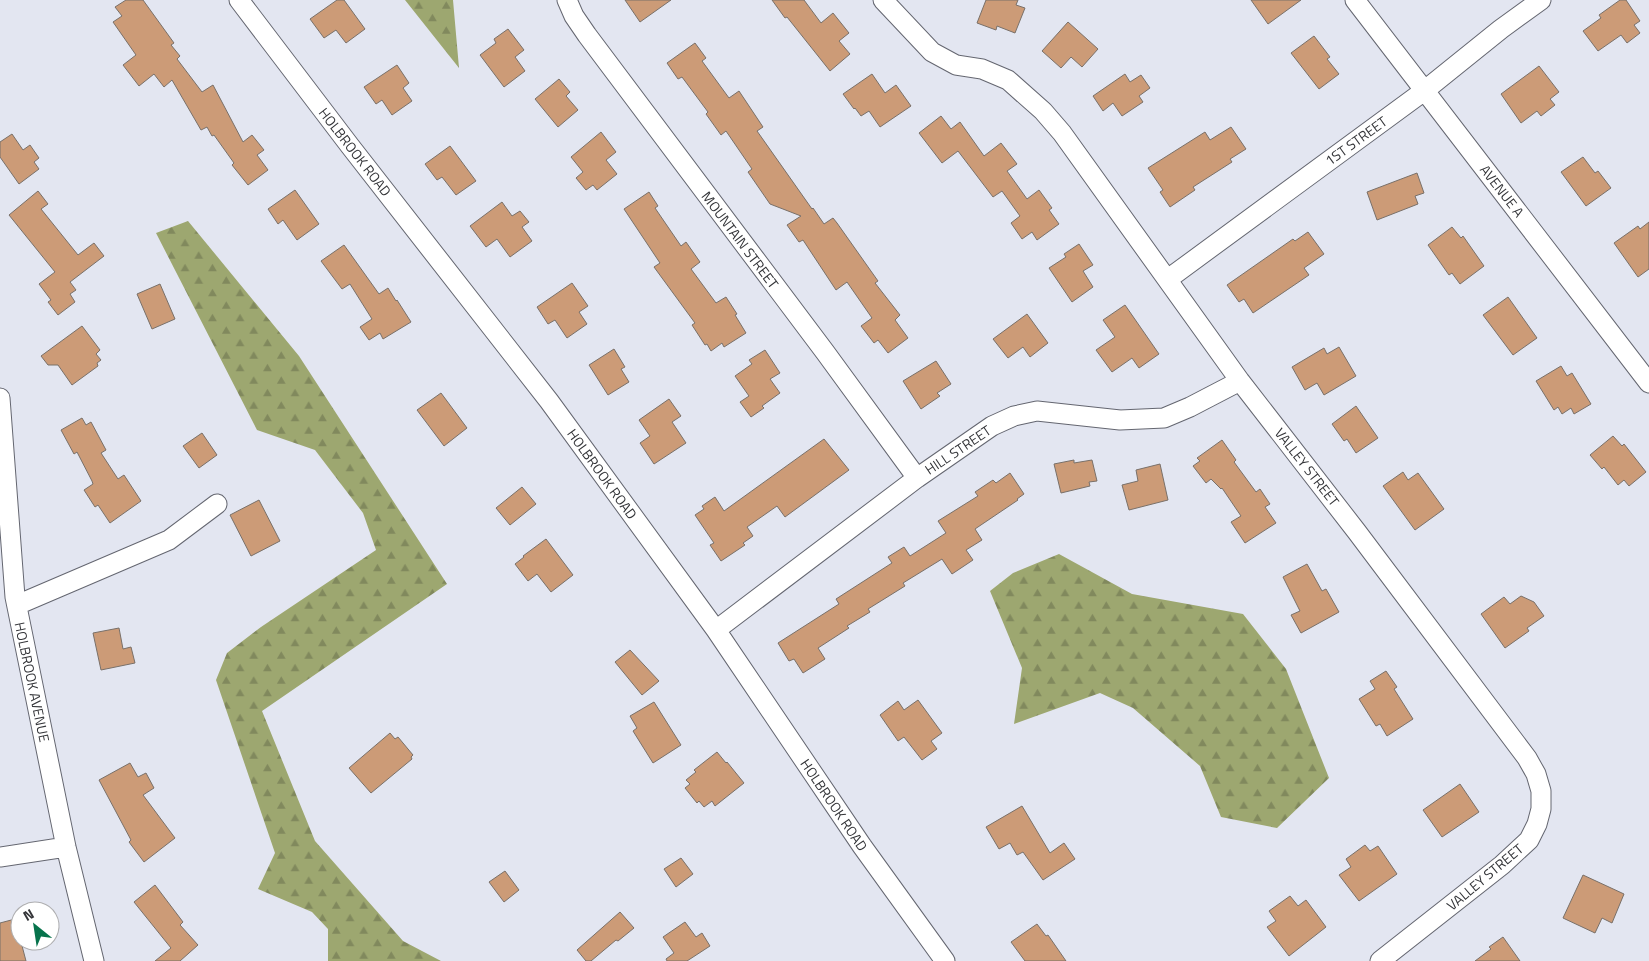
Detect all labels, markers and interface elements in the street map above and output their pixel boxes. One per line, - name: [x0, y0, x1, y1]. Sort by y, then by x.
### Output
- street label: HOLBROOK ROAD: [314, 103, 397, 200]
- street label: 1ST STREET: [1320, 110, 1392, 170]
- street label: AVENUE A: [1475, 160, 1530, 222]
- street label: MOUNTAIN STREET: [697, 187, 784, 293]
- street label: HILL STREET: [920, 419, 996, 479]
- street label: VALLEY STREET: [1270, 423, 1345, 511]
- street label: HOLBROOK ROAD: [562, 424, 642, 523]
- street label: HOLBROOK AVENUE: [10, 620, 56, 744]
- street label: HOLBROOK ROAD: [796, 754, 873, 855]
- street label: VALLEY STREET: [1442, 838, 1528, 915]
- north arrow: [10, 901, 60, 951]
- text: N: [19, 903, 38, 926]

